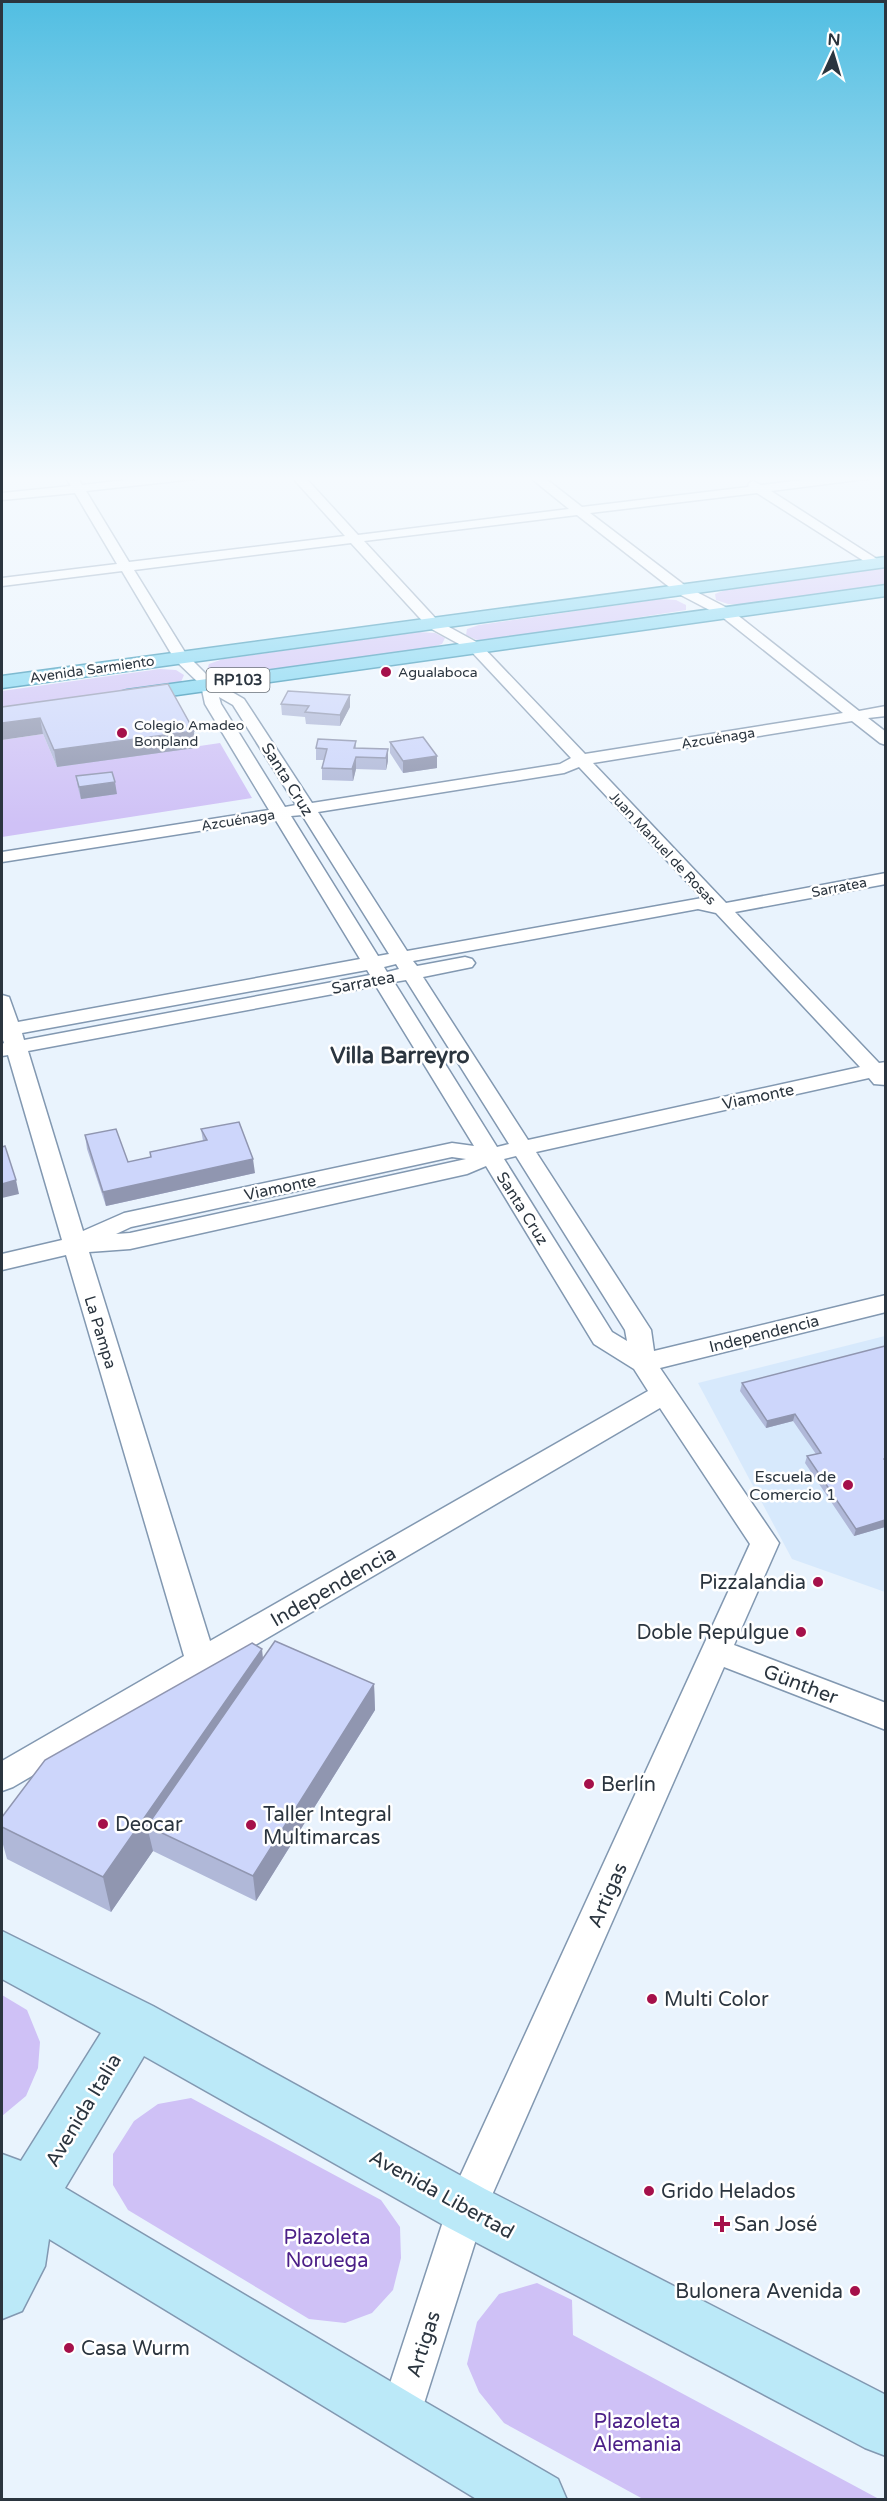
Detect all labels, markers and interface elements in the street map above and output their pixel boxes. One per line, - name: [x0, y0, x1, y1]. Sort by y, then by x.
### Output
- north arrow: [803, 24, 863, 84]
- text: N: [827, 30, 841, 50]
- street label: Avenida Sarmiento: [29, 652, 156, 687]
- place label: Agualaboca: [398, 664, 478, 681]
- marker: Agualaboca: [379, 665, 393, 679]
- road number: RP103: [206, 668, 270, 692]
- place label: Colegio Amadeo Bonpland: [134, 717, 244, 750]
- street label: Azcuénaga: [680, 724, 756, 753]
- marker: Colegio Amadeo Bonpland: [115, 726, 129, 740]
- street label: Santa Cruz: [257, 739, 318, 820]
- street label: Juan Manuel de Rosas: [606, 788, 720, 909]
- street label: Azcuénaga: [200, 806, 276, 835]
- street label: Sarratea: [810, 874, 868, 901]
- street label: Sarratea: [330, 967, 396, 999]
- district label: Villa Barreyro: [330, 1043, 470, 1069]
- street label: Viamonte: [720, 1080, 796, 1114]
- street label: Santa Cruz: [492, 1168, 553, 1249]
- street label: Viamonte: [242, 1171, 318, 1205]
- street label: La Pampa: [79, 1293, 121, 1371]
- street label: Independencia: [707, 1311, 821, 1357]
- place label: Escuela de Comercio 1: [749, 1467, 836, 1505]
- marker: Escuela de Comercio 1: [841, 1478, 855, 1492]
- street label: Independencia: [267, 1541, 400, 1632]
- place label: Pizzalandia: [699, 1571, 806, 1595]
- marker: Pizzalandia: [811, 1575, 825, 1589]
- place label: Doble Repulgue: [637, 1621, 789, 1645]
- marker: Doble Repulgue: [794, 1625, 808, 1639]
- street label: Günther: [760, 1660, 842, 1710]
- place label: Berlín: [601, 1773, 656, 1797]
- marker: Berlín: [582, 1777, 596, 1791]
- place label: Taller Integral Multimarcas: [263, 1803, 392, 1850]
- place label: Deocar: [115, 1813, 183, 1837]
- marker: Deocar: [96, 1817, 110, 1831]
- marker: Taller Integral Multimarcas: [244, 1818, 258, 1832]
- street label: Artigas: [583, 1859, 633, 1932]
- place label: Multi Color: [664, 1988, 769, 2012]
- marker: Multi Color: [645, 1992, 659, 2006]
- street label: Avenida Italia: [41, 2050, 127, 2171]
- street label: Avenida Libertad: [365, 2145, 518, 2245]
- place label: Grido Helados: [661, 2180, 796, 2204]
- marker: Grido Helados: [642, 2184, 656, 2198]
- place label: San José: [734, 2213, 817, 2237]
- marker: San José: [715, 2217, 729, 2231]
- park label: Plazoleta Noruega: [284, 2226, 370, 2273]
- place label: Bulonera Avenida: [675, 2280, 843, 2304]
- marker: Bulonera Avenida: [848, 2284, 862, 2298]
- street label: Artigas: [402, 2308, 446, 2381]
- place label: Casa Wurm: [81, 2337, 190, 2361]
- marker: Casa Wurm: [62, 2341, 76, 2355]
- park label: Plazoleta Alemania: [592, 2410, 682, 2457]

